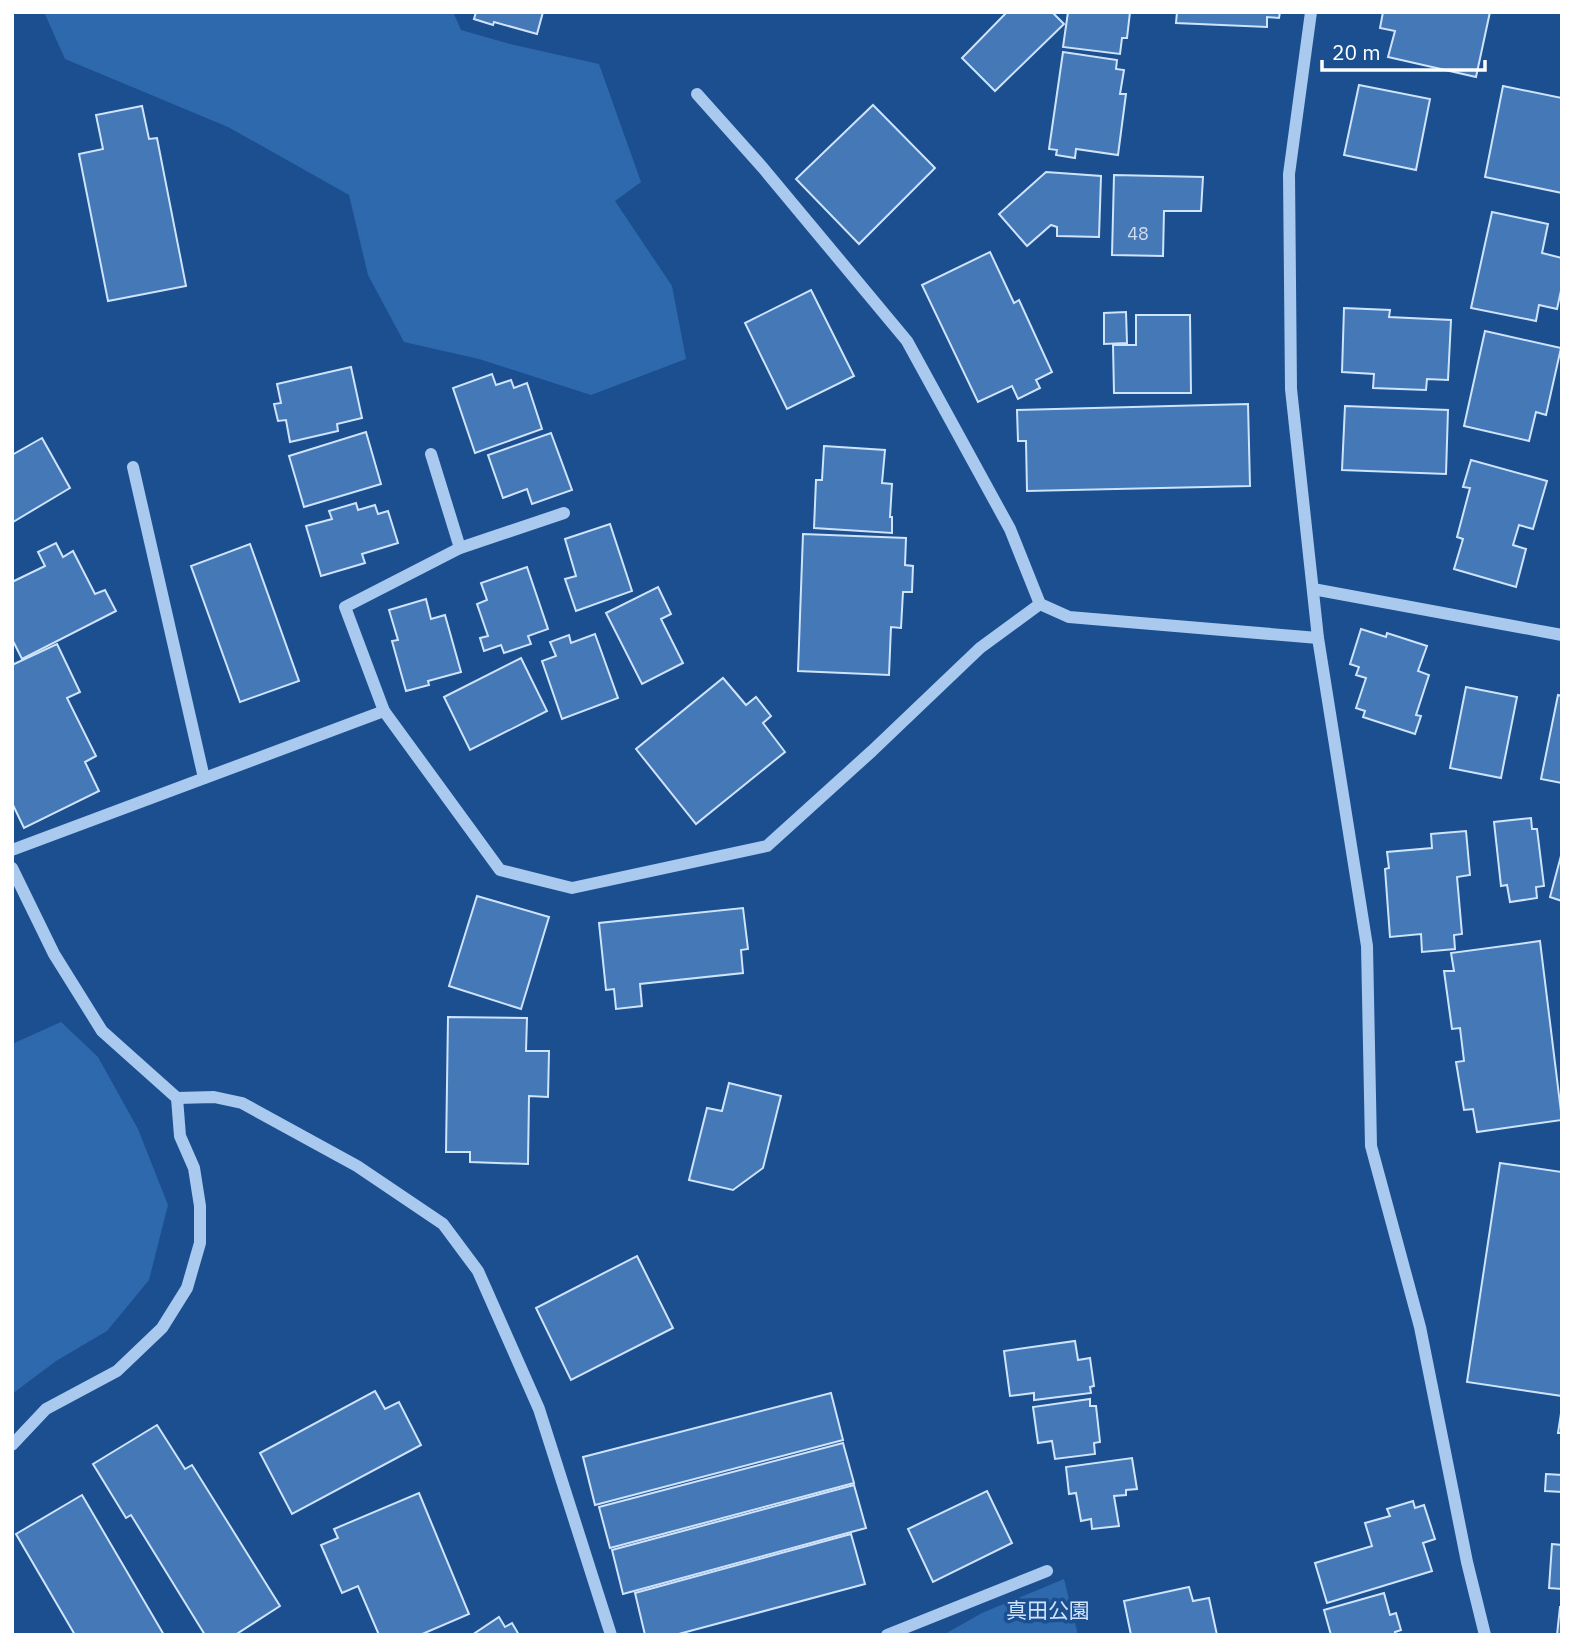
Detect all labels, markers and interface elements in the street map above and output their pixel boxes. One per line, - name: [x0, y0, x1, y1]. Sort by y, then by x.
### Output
- scale bar: [1322, 28, 1485, 72]
- text: 20 m: [1332, 38, 1381, 66]
- house number: 48: [1127, 222, 1149, 245]
- park label: 真田公園: [1006, 1596, 1090, 1624]

